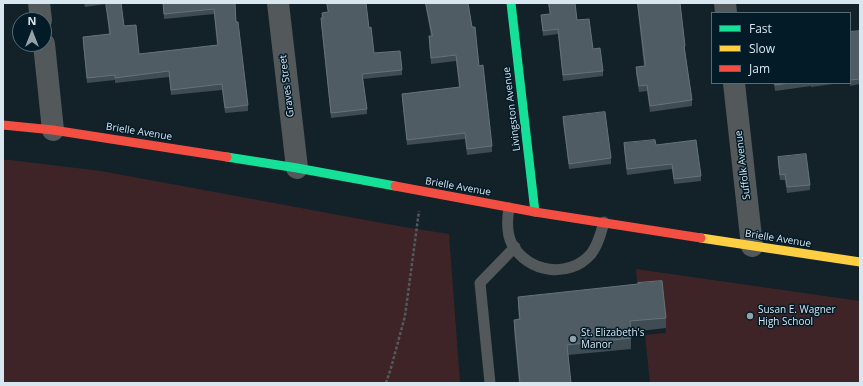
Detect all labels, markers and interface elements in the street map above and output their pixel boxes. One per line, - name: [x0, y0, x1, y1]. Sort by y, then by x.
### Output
- north arrow: [12, 12, 52, 52]
- legend: [711, 12, 851, 84]
- text: N: [28, 13, 36, 28]
- text: Fast: [749, 20, 772, 37]
- text: Slow: [749, 40, 775, 57]
- street label: Graves Street: [277, 54, 297, 118]
- text: Jam: [749, 60, 770, 77]
- street label: Livingston Avenue: [501, 66, 523, 152]
- street label: Brielle Avenue: [105, 121, 173, 143]
- street label: Suffolk Avenue: [733, 130, 753, 200]
- street label: Brielle Avenue: [424, 175, 492, 199]
- street label: Brielle Avenue: [744, 228, 812, 250]
- place label: Susan E. Wagner High School: [758, 304, 836, 328]
- marker: Susan E. Wagner High School: [745, 311, 755, 321]
- place label: St. Elizabeth's Manor: [581, 327, 645, 350]
- marker: St. Elizabeth's Manor: [568, 334, 578, 344]

